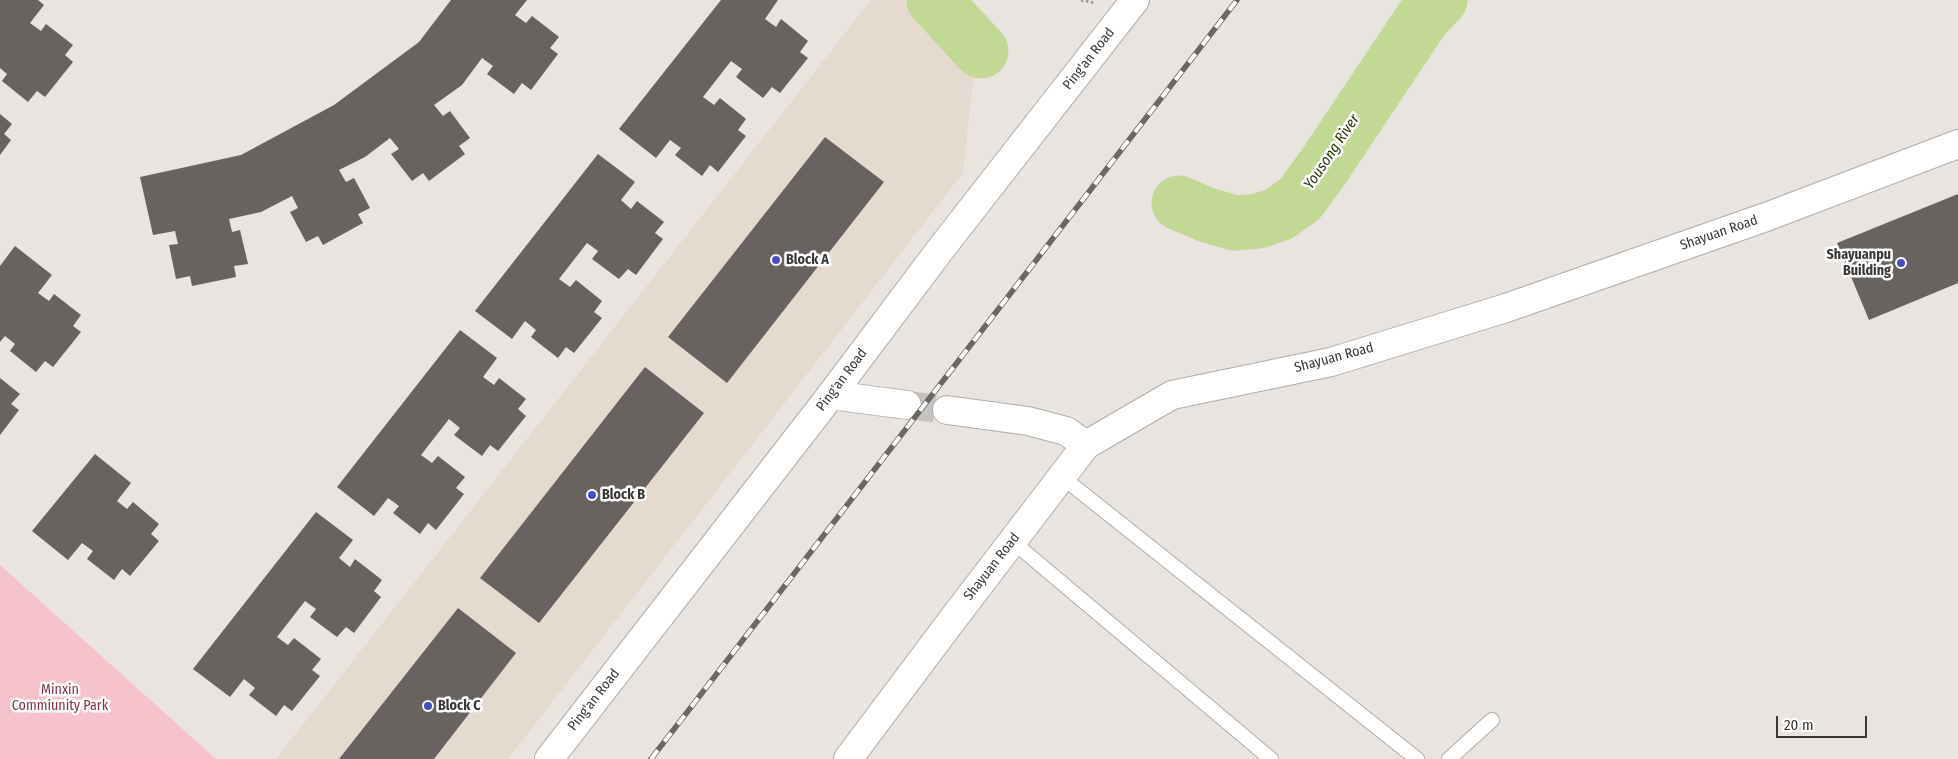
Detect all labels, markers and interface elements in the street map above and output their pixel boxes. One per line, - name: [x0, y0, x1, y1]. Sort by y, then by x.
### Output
- street label: Ping'an Road: [1060, 25, 1118, 93]
- water label: Yousong River: [1300, 111, 1364, 193]
- street label: Shayuan Road: [1678, 212, 1760, 254]
- place label: Shayuanpu Building: [1827, 247, 1891, 280]
- place label: Block A: [786, 252, 829, 268]
- marker: Block A: [770, 254, 782, 266]
- marker: Shayuanpu Building: [1895, 257, 1907, 269]
- street label: Shayuan Road: [1293, 339, 1375, 377]
- street label: Ping'an Road: [813, 345, 871, 415]
- place label: Block B: [602, 487, 645, 503]
- marker: Block B: [586, 489, 598, 501]
- street label: Shayuan Road: [960, 530, 1024, 604]
- street label: Ping'an Road: [565, 666, 623, 734]
- park label: Minxin Commiunity Park: [12, 682, 108, 714]
- place label: Block C: [438, 698, 481, 714]
- marker: Block C: [422, 700, 434, 712]
- scale bar: [1778, 706, 1869, 738]
- text: 20 m: [1784, 716, 1814, 734]

